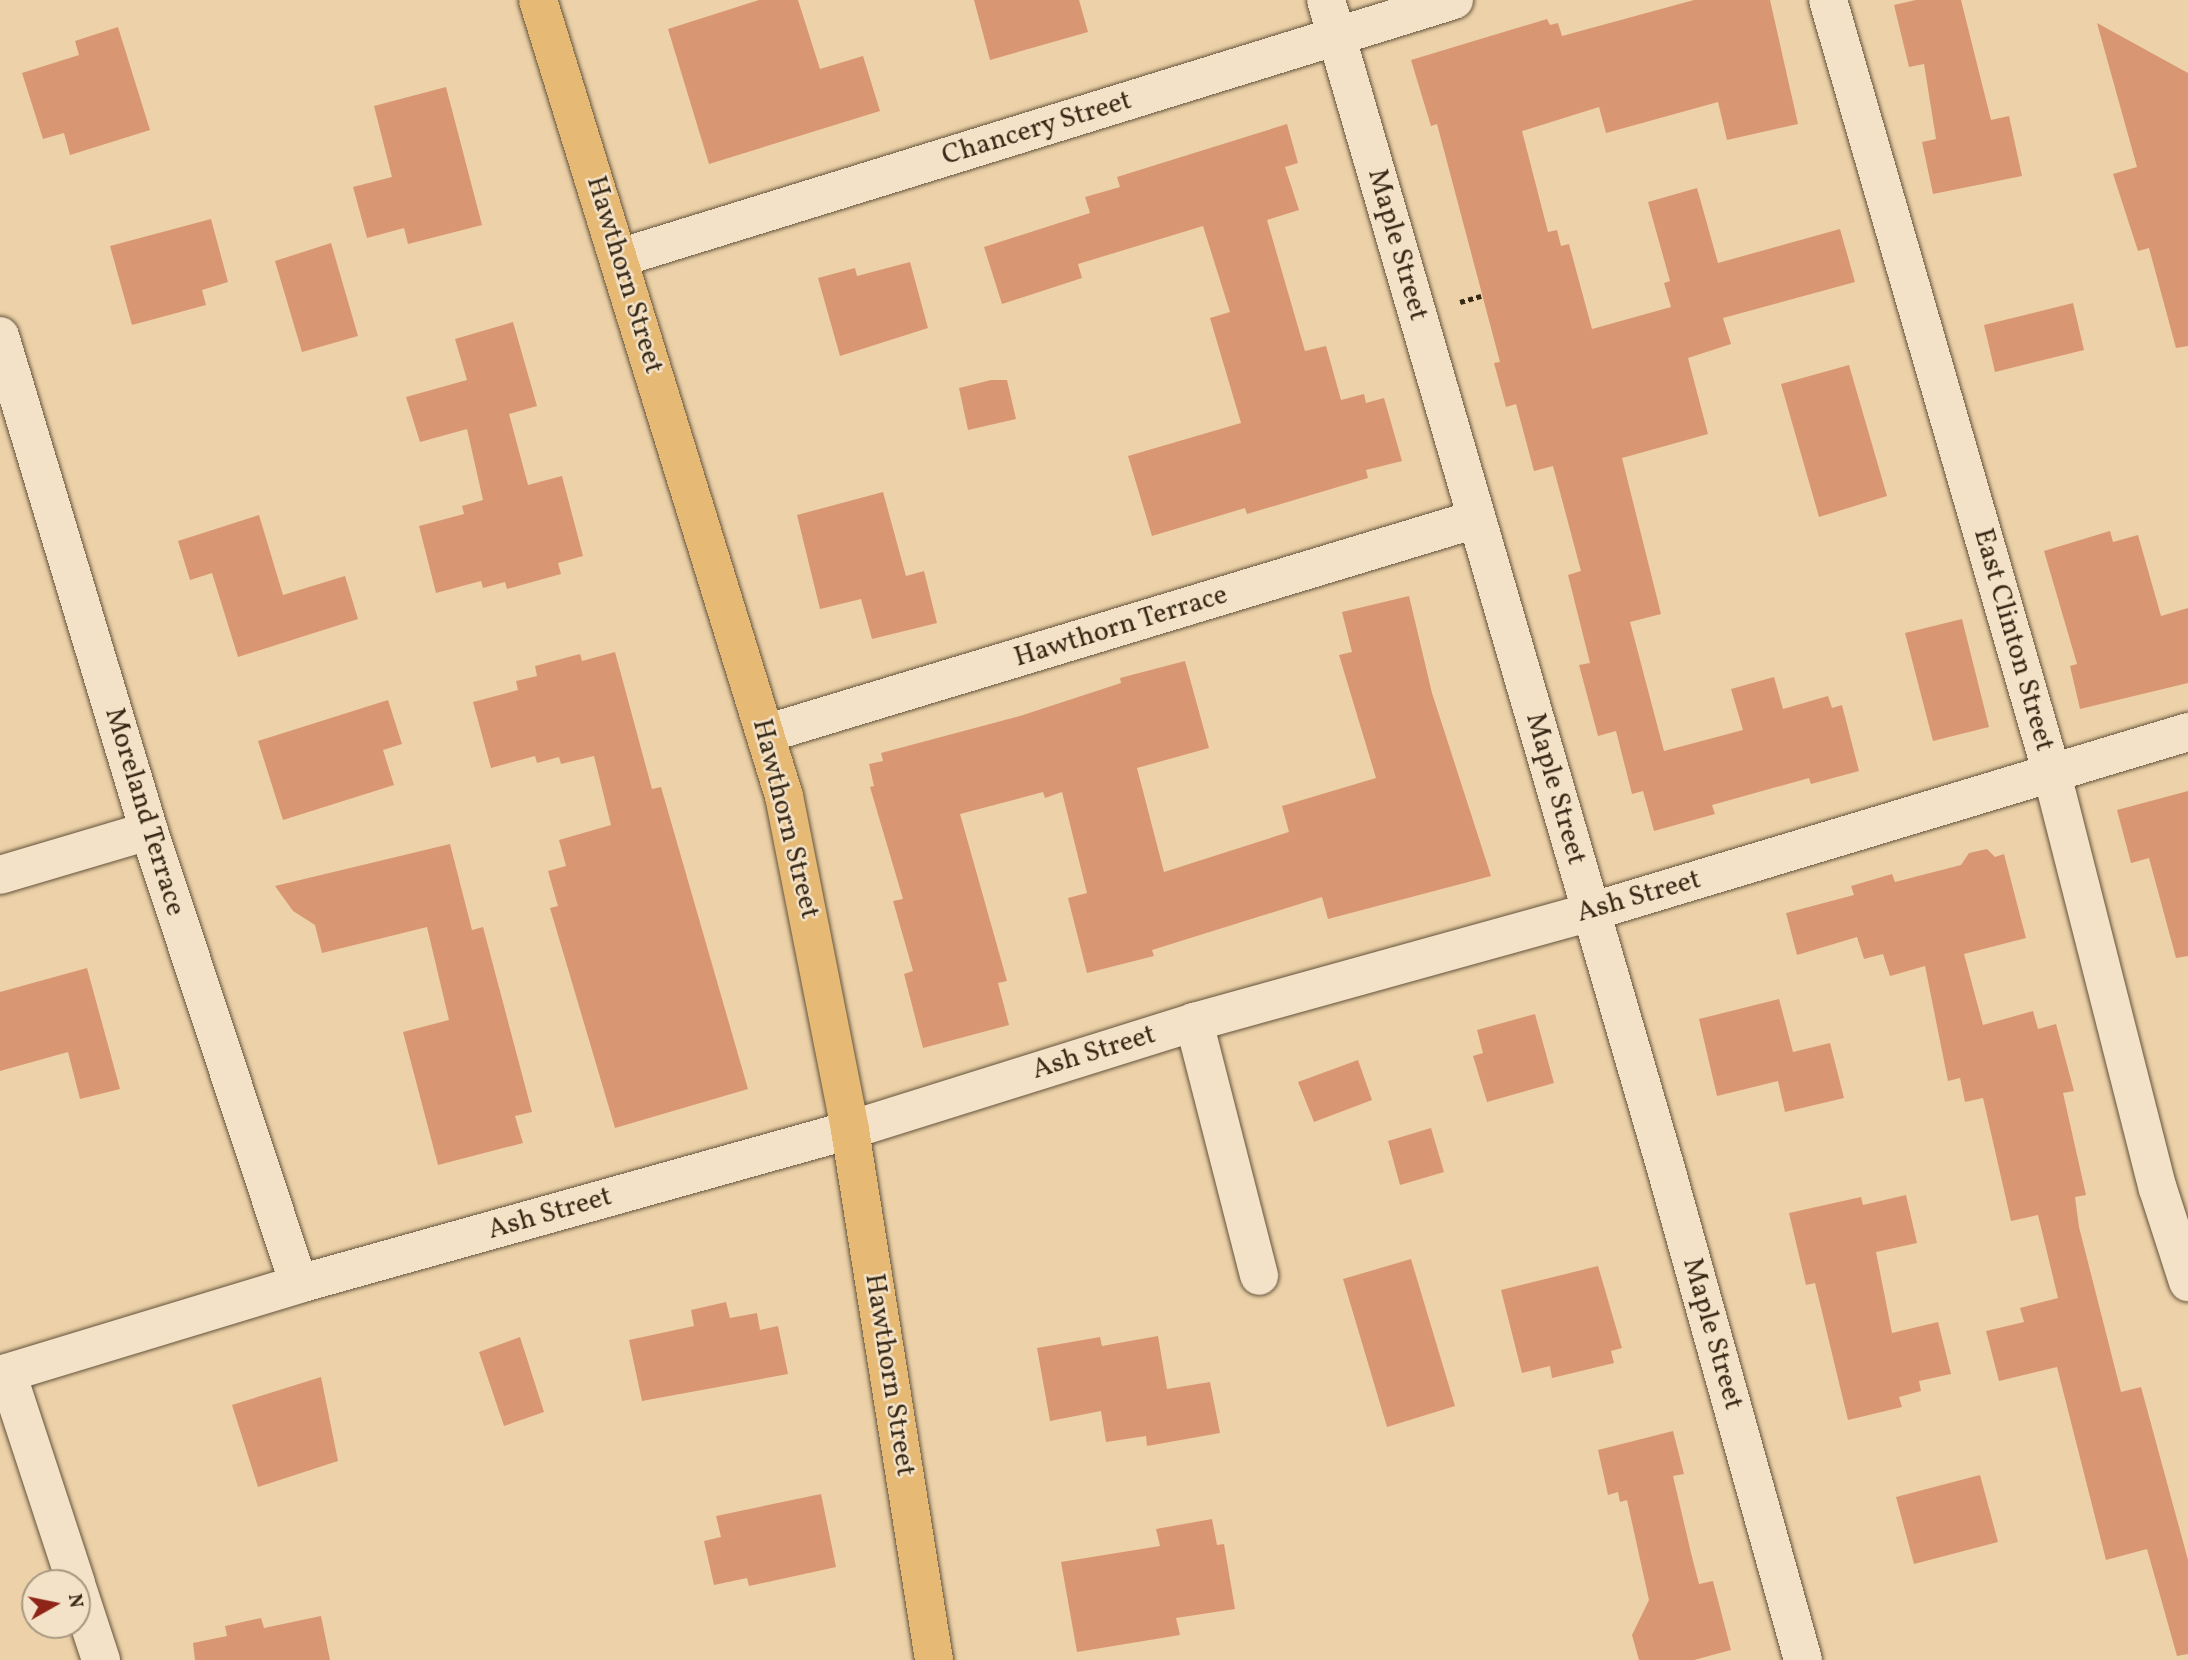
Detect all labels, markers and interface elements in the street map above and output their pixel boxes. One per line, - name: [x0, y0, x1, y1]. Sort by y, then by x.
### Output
- street label: Chancery Street: [938, 84, 1136, 174]
- street label: Maple Street: [1359, 165, 1435, 325]
- street label: Hawthorn Street: [578, 172, 670, 378]
- street label: East Clinton Street: [1965, 525, 2061, 755]
- street label: Hawthorn Terrace: [1010, 578, 1232, 676]
- street label: Moreland Terrace: [96, 703, 192, 921]
- street label: Maple Street: [1517, 709, 1593, 869]
- street label: Hawthorn Street: [744, 716, 826, 922]
- street label: Ash Street: [1573, 863, 1705, 931]
- street label: Ash Street: [1028, 1018, 1160, 1088]
- street label: Ash Street: [484, 1180, 616, 1248]
- street label: Maple Street: [1674, 1254, 1750, 1414]
- street label: Hawthorn Street: [856, 1271, 922, 1479]
- north arrow: [21, 1569, 91, 1639]
- text: N: [61, 1592, 89, 1610]

